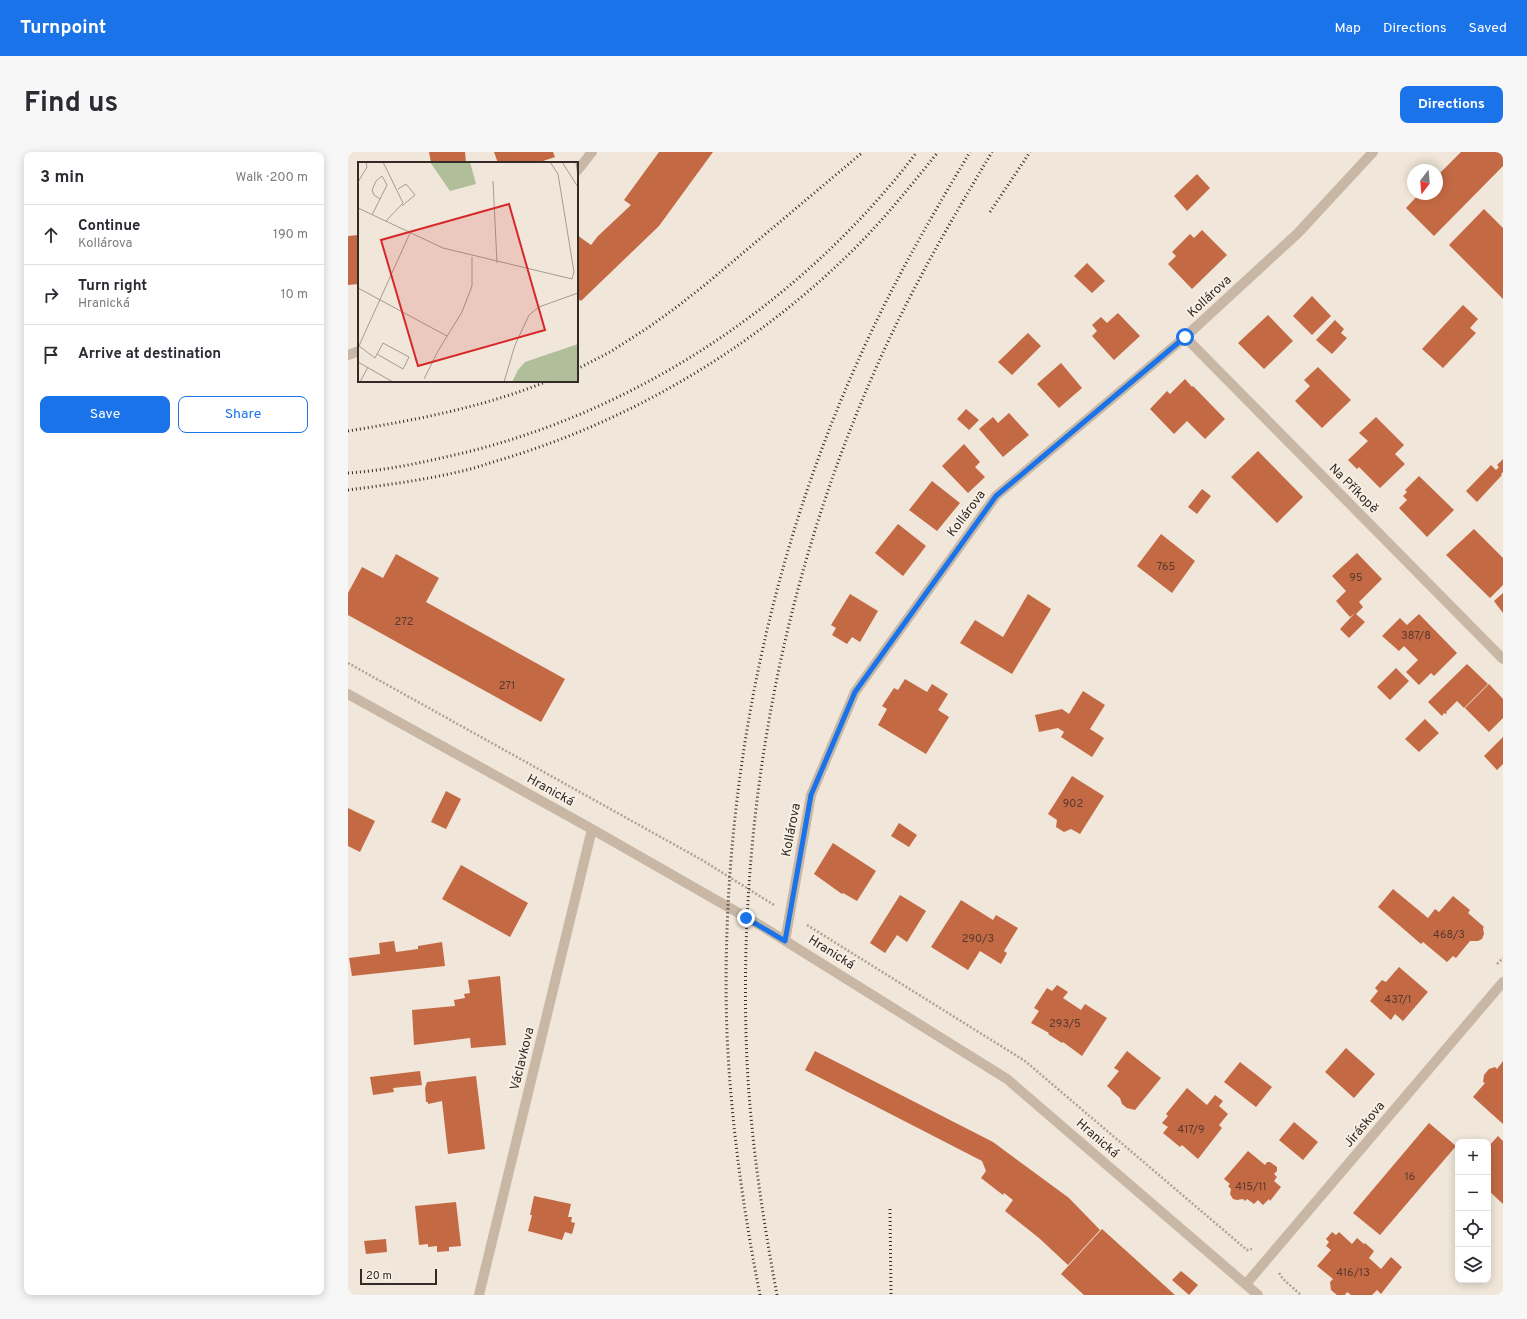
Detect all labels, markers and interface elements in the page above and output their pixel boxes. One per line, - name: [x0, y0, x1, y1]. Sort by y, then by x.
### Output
- text: Turnpoint: [20, 16, 106, 40]
- text: Map: [1335, 20, 1361, 37]
- text: Directions: [1383, 20, 1447, 37]
- text: Saved: [1469, 20, 1507, 37]
- text: Find us: [24, 86, 118, 122]
- button: Directions: [1400, 86, 1503, 123]
- inset map: [358, 162, 578, 382]
- north arrow: [1407, 164, 1443, 200]
- text: 3 min: [40, 167, 84, 189]
- text: Walk · 200 m: [236, 170, 308, 186]
- text: Continue: [78, 217, 140, 236]
- icon: ahead: [40, 224, 62, 246]
- text: 190 m: [273, 227, 308, 243]
- text: Kollárova: [78, 236, 132, 252]
- street label: Kollárova: [1185, 273, 1235, 321]
- text: Turn right: [78, 277, 147, 296]
- icon: right: [40, 284, 62, 306]
- text: 10 m: [281, 287, 308, 303]
- text: Hranická: [78, 296, 130, 312]
- route start: [1176, 328, 1194, 346]
- icon: arrive: [40, 344, 62, 366]
- text: Arrive at destination: [78, 345, 221, 364]
- button: Save: [40, 396, 170, 433]
- button: Share: [178, 396, 308, 433]
- street label: Na Příkopě: [1325, 461, 1381, 517]
- street label: Kollárova: [944, 487, 990, 541]
- house number: 765: [1157, 560, 1175, 574]
- house number: 95: [1349, 571, 1363, 585]
- house number: 272: [395, 615, 413, 629]
- house number: 387/8: [1401, 629, 1431, 643]
- house number: 271: [499, 679, 515, 693]
- street label: Hranická: [523, 771, 577, 811]
- house number: 902: [1063, 797, 1083, 811]
- street label: Kollárova: [779, 802, 805, 858]
- route end: [737, 909, 755, 927]
- house number: 468/3: [1433, 928, 1465, 942]
- street label: Hranická: [805, 932, 857, 974]
- house number: 290/3: [962, 932, 994, 946]
- house number: 437/1: [1384, 993, 1412, 1007]
- house number: 293/5: [1049, 1017, 1081, 1031]
- street label: Václavkova: [507, 1026, 539, 1092]
- street label: Jiráskova: [1341, 1099, 1389, 1151]
- street label: Hranická: [1072, 1116, 1122, 1162]
- house number: 417/9: [1177, 1123, 1205, 1137]
- map controls: [1455, 1139, 1491, 1283]
- button: +: [1455, 1139, 1491, 1175]
- house number: 16: [1405, 1170, 1415, 1184]
- button: −: [1455, 1175, 1491, 1211]
- house number: 415/11: [1235, 1180, 1267, 1194]
- button: locate: [1455, 1211, 1491, 1247]
- button: layers: [1455, 1247, 1491, 1283]
- house number: 416/13: [1336, 1266, 1370, 1280]
- scale bar: [360, 1267, 437, 1286]
- text: 20 m: [366, 1269, 392, 1283]

